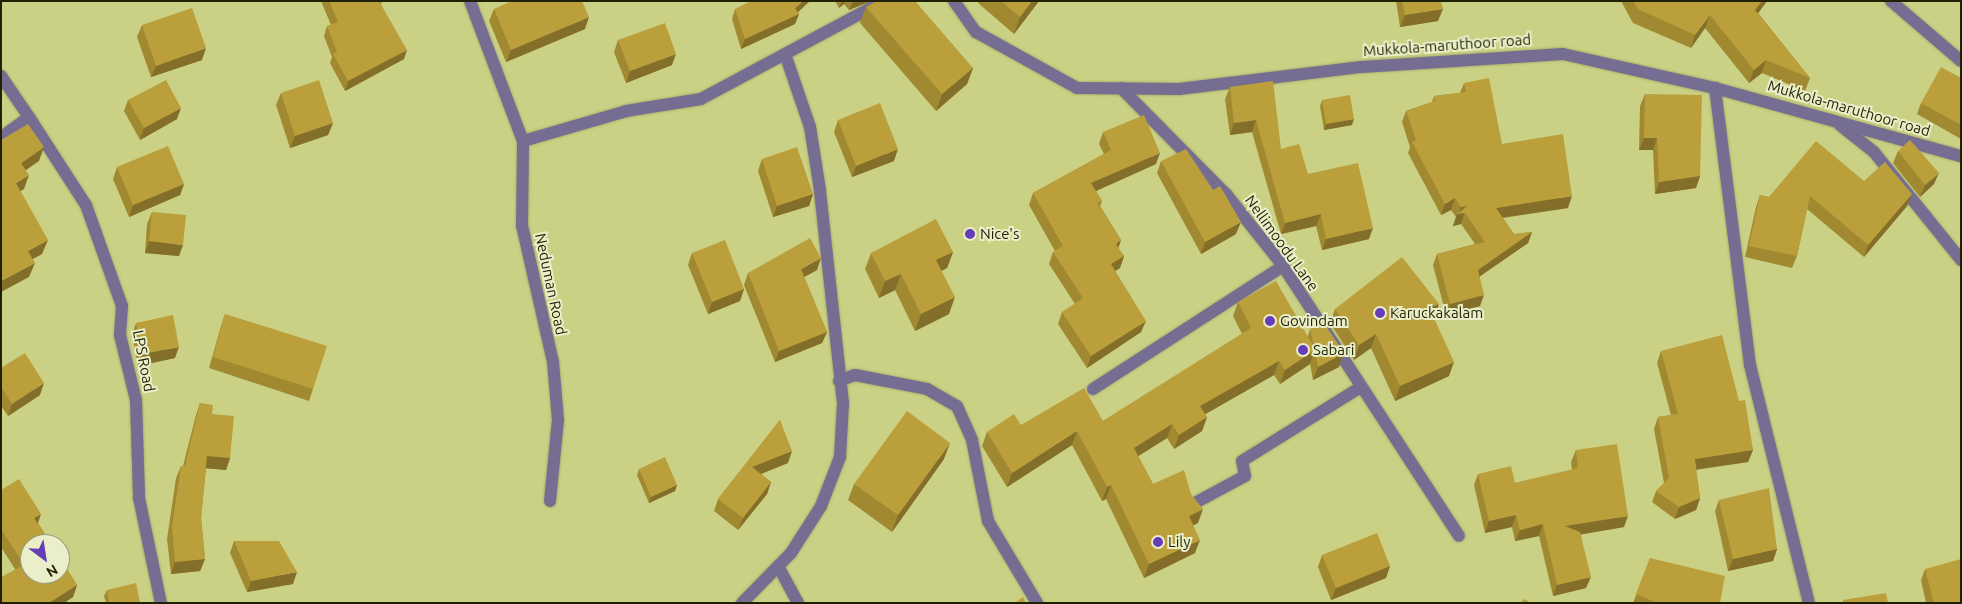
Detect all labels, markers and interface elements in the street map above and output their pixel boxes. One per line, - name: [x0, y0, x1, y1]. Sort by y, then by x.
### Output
- street label: Mukkola-maruthoor road: [1362, 30, 1532, 60]
- street label: Mukkola-maruthoor road: [1766, 76, 1932, 140]
- street label: Nellimoodu Lane: [1241, 192, 1323, 294]
- place label: Nice's: [980, 225, 1019, 243]
- marker: Nice's: [964, 228, 976, 240]
- street label: Neduman Road: [531, 231, 571, 337]
- place label: Karuckakalam: [1390, 304, 1483, 322]
- marker: Karuckakalam: [1374, 307, 1386, 319]
- place label: Govindam: [1280, 312, 1348, 330]
- marker: Govindam: [1264, 315, 1276, 327]
- street label: LPS Road: [129, 329, 159, 393]
- place label: Sabari: [1313, 341, 1354, 359]
- marker: Sabari: [1297, 344, 1309, 356]
- place label: Lily: [1168, 533, 1190, 551]
- north arrow: [20, 534, 70, 584]
- marker: Lily: [1152, 536, 1164, 548]
- text: N: [44, 561, 61, 581]

